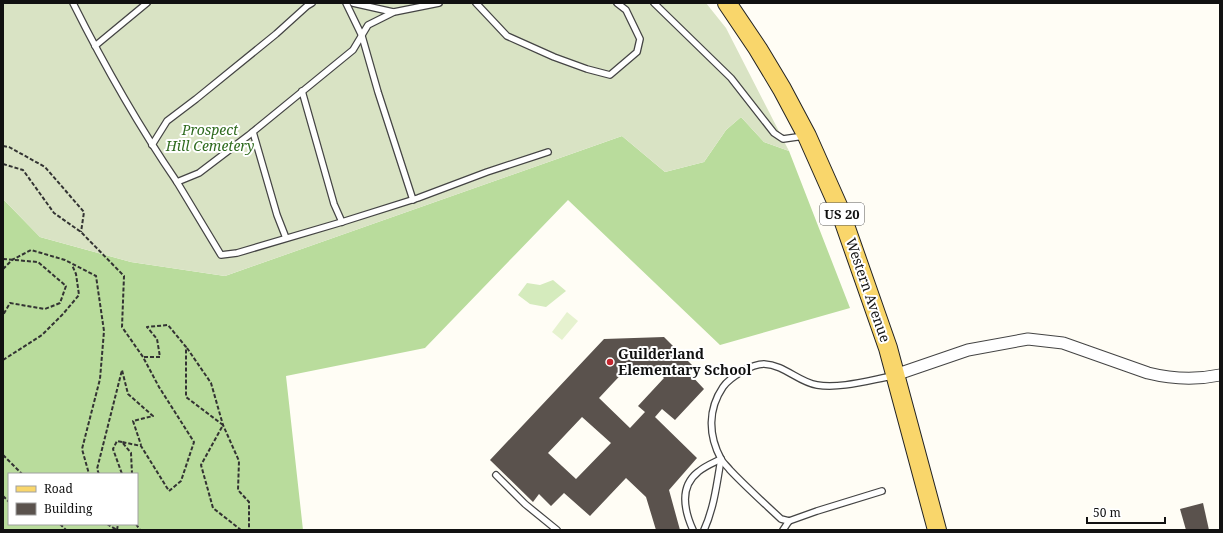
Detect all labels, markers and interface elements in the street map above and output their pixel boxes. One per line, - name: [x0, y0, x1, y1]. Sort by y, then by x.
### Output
- park label: Prospect Hill Cemetery: [165, 120, 254, 155]
- road number: US 20: [820, 203, 864, 225]
- street label: Western Avenue: [842, 235, 895, 345]
- place label: Guilderland Elementary School: [618, 344, 751, 379]
- marker: Guilderland Elementary School: [605, 357, 615, 367]
- legend: [8, 473, 138, 525]
- text: Road: [44, 480, 74, 497]
- scale bar: [1087, 499, 1165, 525]
- text: Building: [44, 500, 93, 517]
- text: 50 m: [1093, 504, 1121, 521]

